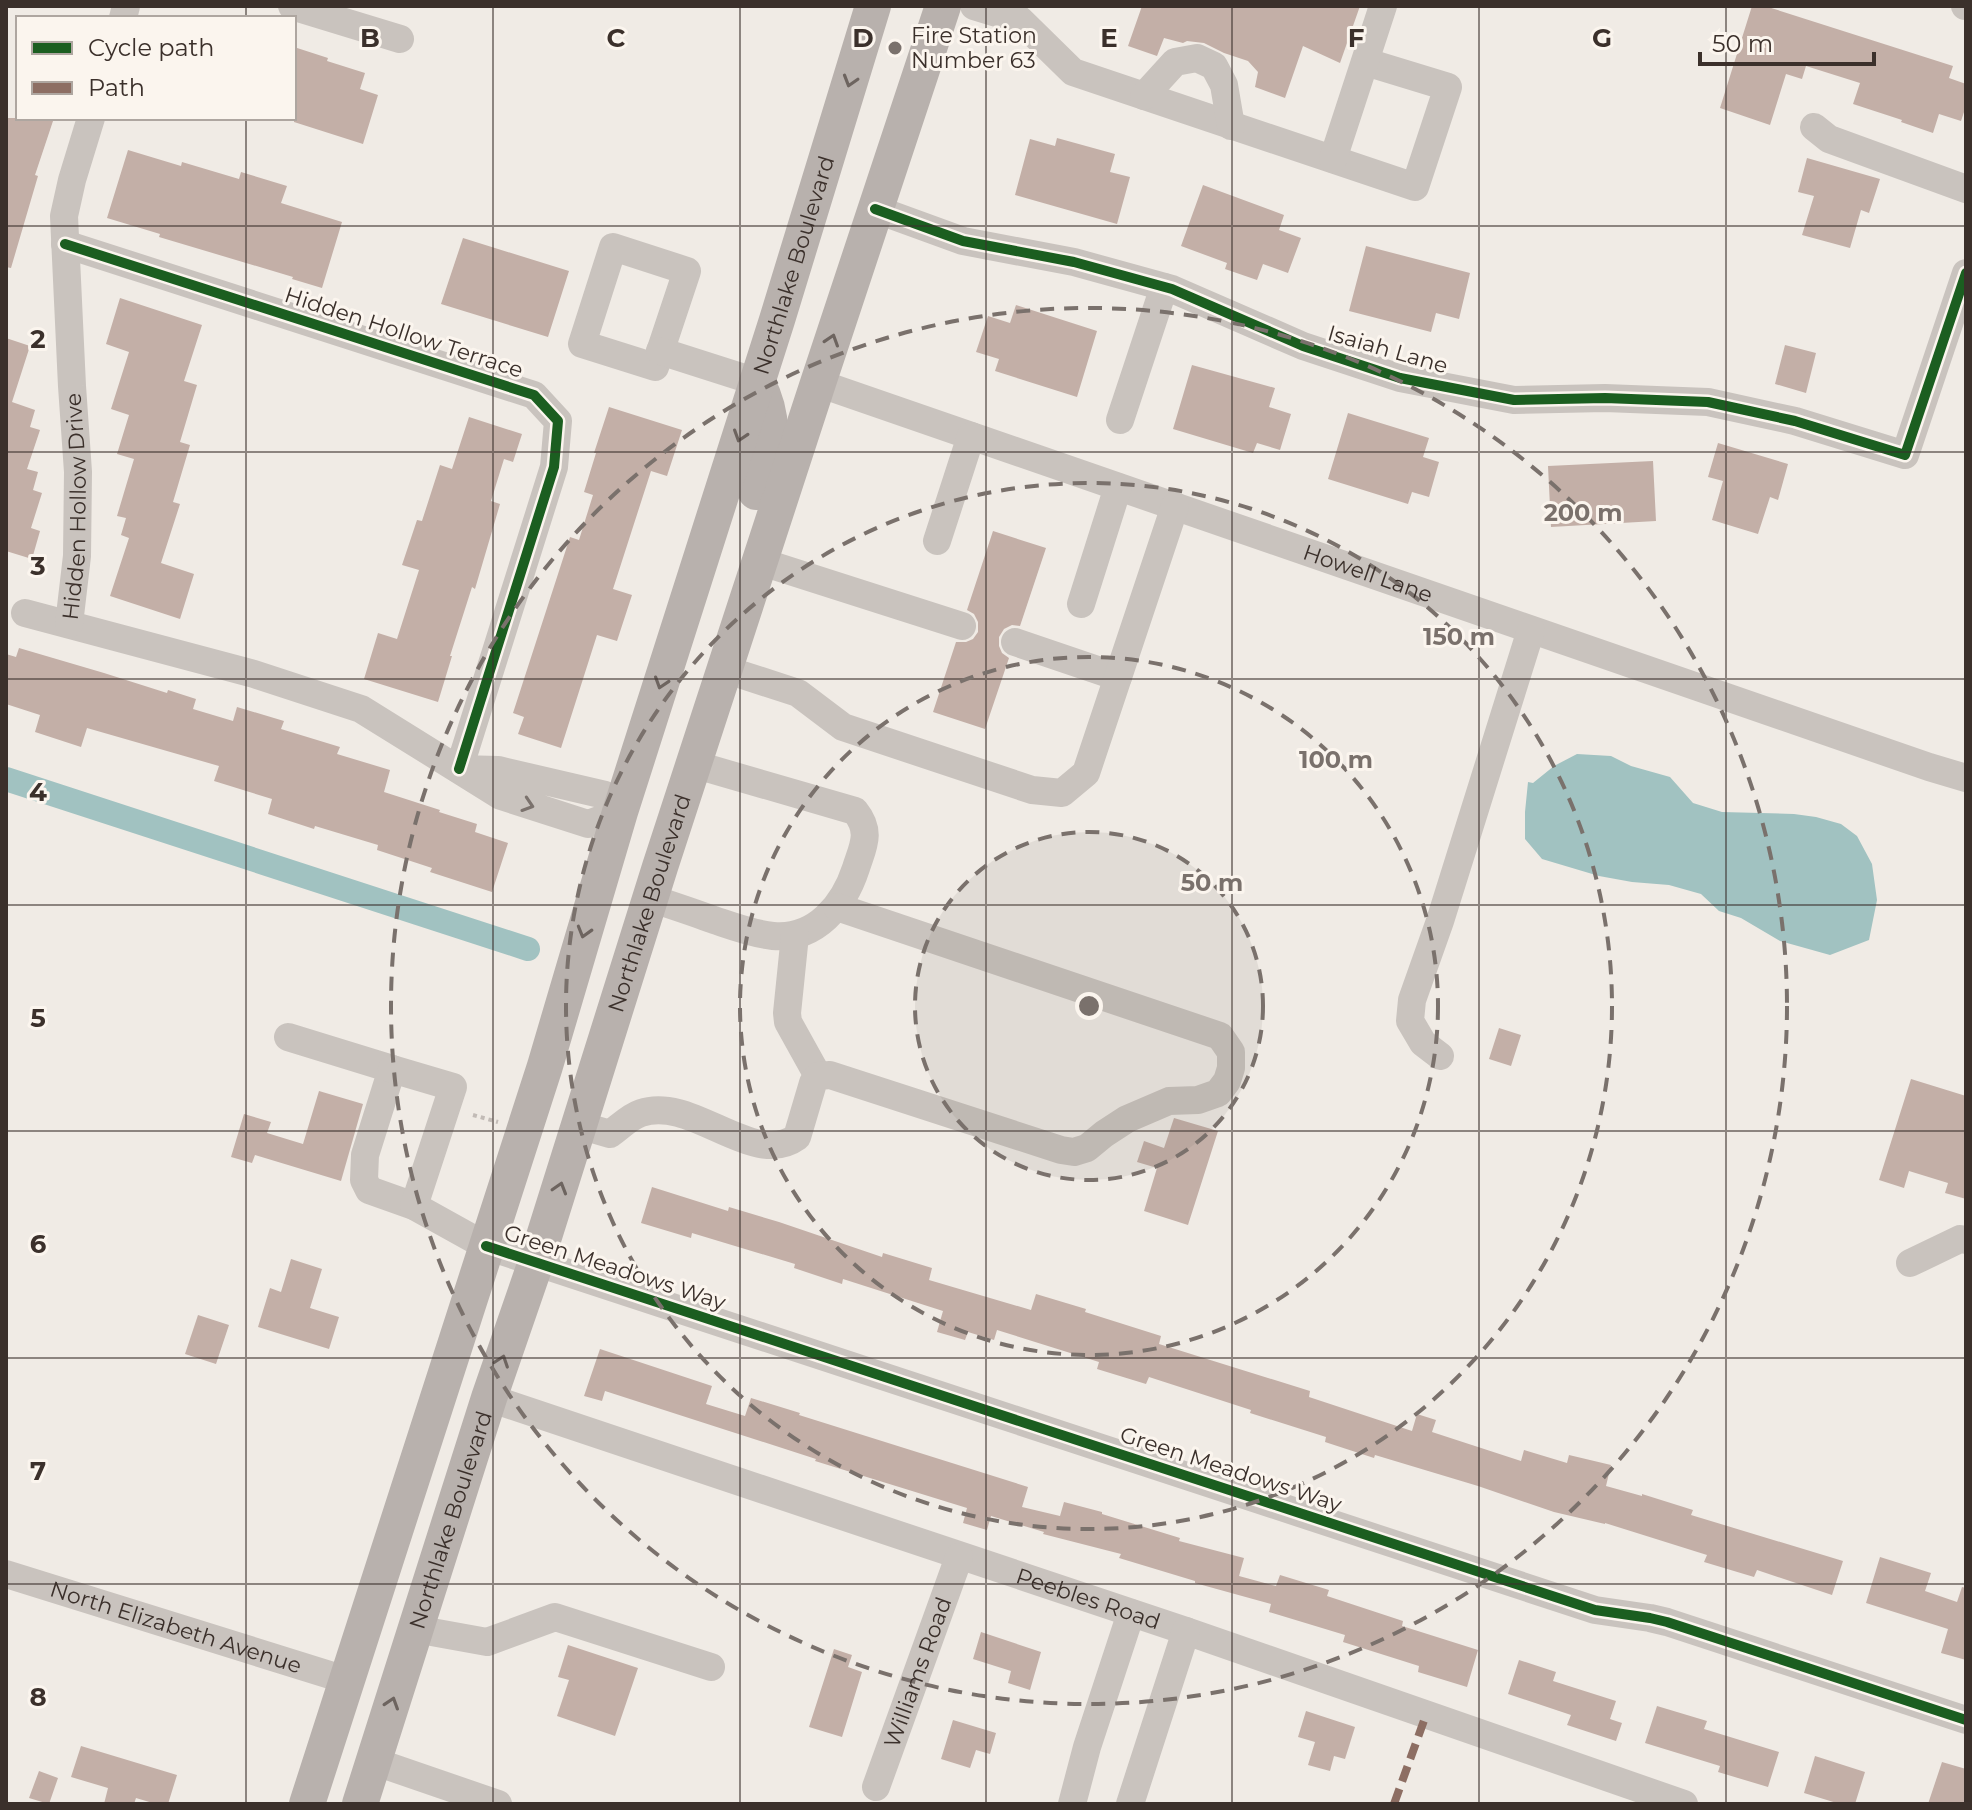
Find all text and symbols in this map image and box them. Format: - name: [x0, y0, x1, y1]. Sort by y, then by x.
- legend: [16, 16, 296, 120]
- scale bar: [1700, 16, 1874, 66]
- text: B: [360, 22, 380, 54]
- text: C: [607, 22, 626, 54]
- text: D: [852, 22, 874, 54]
- place label: Fire Station Number 63: [911, 22, 1037, 74]
- text: E: [1100, 22, 1118, 54]
- text: F: [1348, 22, 1364, 54]
- text: G: [1592, 22, 1612, 54]
- text: 50 m: [1712, 29, 1773, 58]
- text: Cycle path: [88, 33, 215, 62]
- marker: Fire Station Number 63: [886, 39, 904, 57]
- text: Path: [88, 73, 145, 102]
- one-way arrow: [844, 73, 860, 87]
- street label: Northlake Boulevard: [747, 153, 840, 378]
- street label: Hidden Hollow Terrace: [281, 281, 527, 384]
- street label: Isaiah Lane: [1325, 319, 1451, 380]
- text: 2: [30, 323, 46, 355]
- one-way arrow: [822, 334, 838, 348]
- street label: Hidden Hollow Drive: [57, 392, 92, 621]
- one-way arrow: [733, 428, 749, 442]
- text: 200 m: [1544, 498, 1622, 527]
- street label: Howell Lane: [1300, 539, 1436, 608]
- text: 3: [29, 550, 46, 582]
- text: 150 m: [1423, 622, 1495, 651]
- one-way arrow: [654, 676, 670, 690]
- text: 100 m: [1299, 745, 1373, 774]
- text: 4: [29, 776, 47, 808]
- street label: Northlake Boulevard: [602, 791, 697, 1016]
- one-way arrow: [520, 795, 534, 811]
- text: 50 m: [1181, 868, 1243, 897]
- one-way arrow: [577, 924, 593, 938]
- centre of rings: [1075, 992, 1103, 1020]
- text: 5: [30, 1002, 46, 1034]
- one-way arrow: [550, 1182, 566, 1196]
- street label: Green Meadows Way: [501, 1219, 729, 1316]
- text: 6: [30, 1228, 47, 1260]
- one-way arrow: [492, 1355, 509, 1369]
- street label: Northlake Boulevard: [403, 1408, 498, 1633]
- street label: Green Meadows Way: [1117, 1421, 1345, 1518]
- text: 7: [30, 1455, 46, 1487]
- street label: Peebles Road: [1013, 1562, 1164, 1635]
- street label: North Elizabeth Avenue: [47, 1576, 305, 1679]
- street label: Williams Road: [878, 1593, 957, 1751]
- text: 8: [29, 1681, 47, 1713]
- one-way arrow: [383, 1697, 399, 1710]

